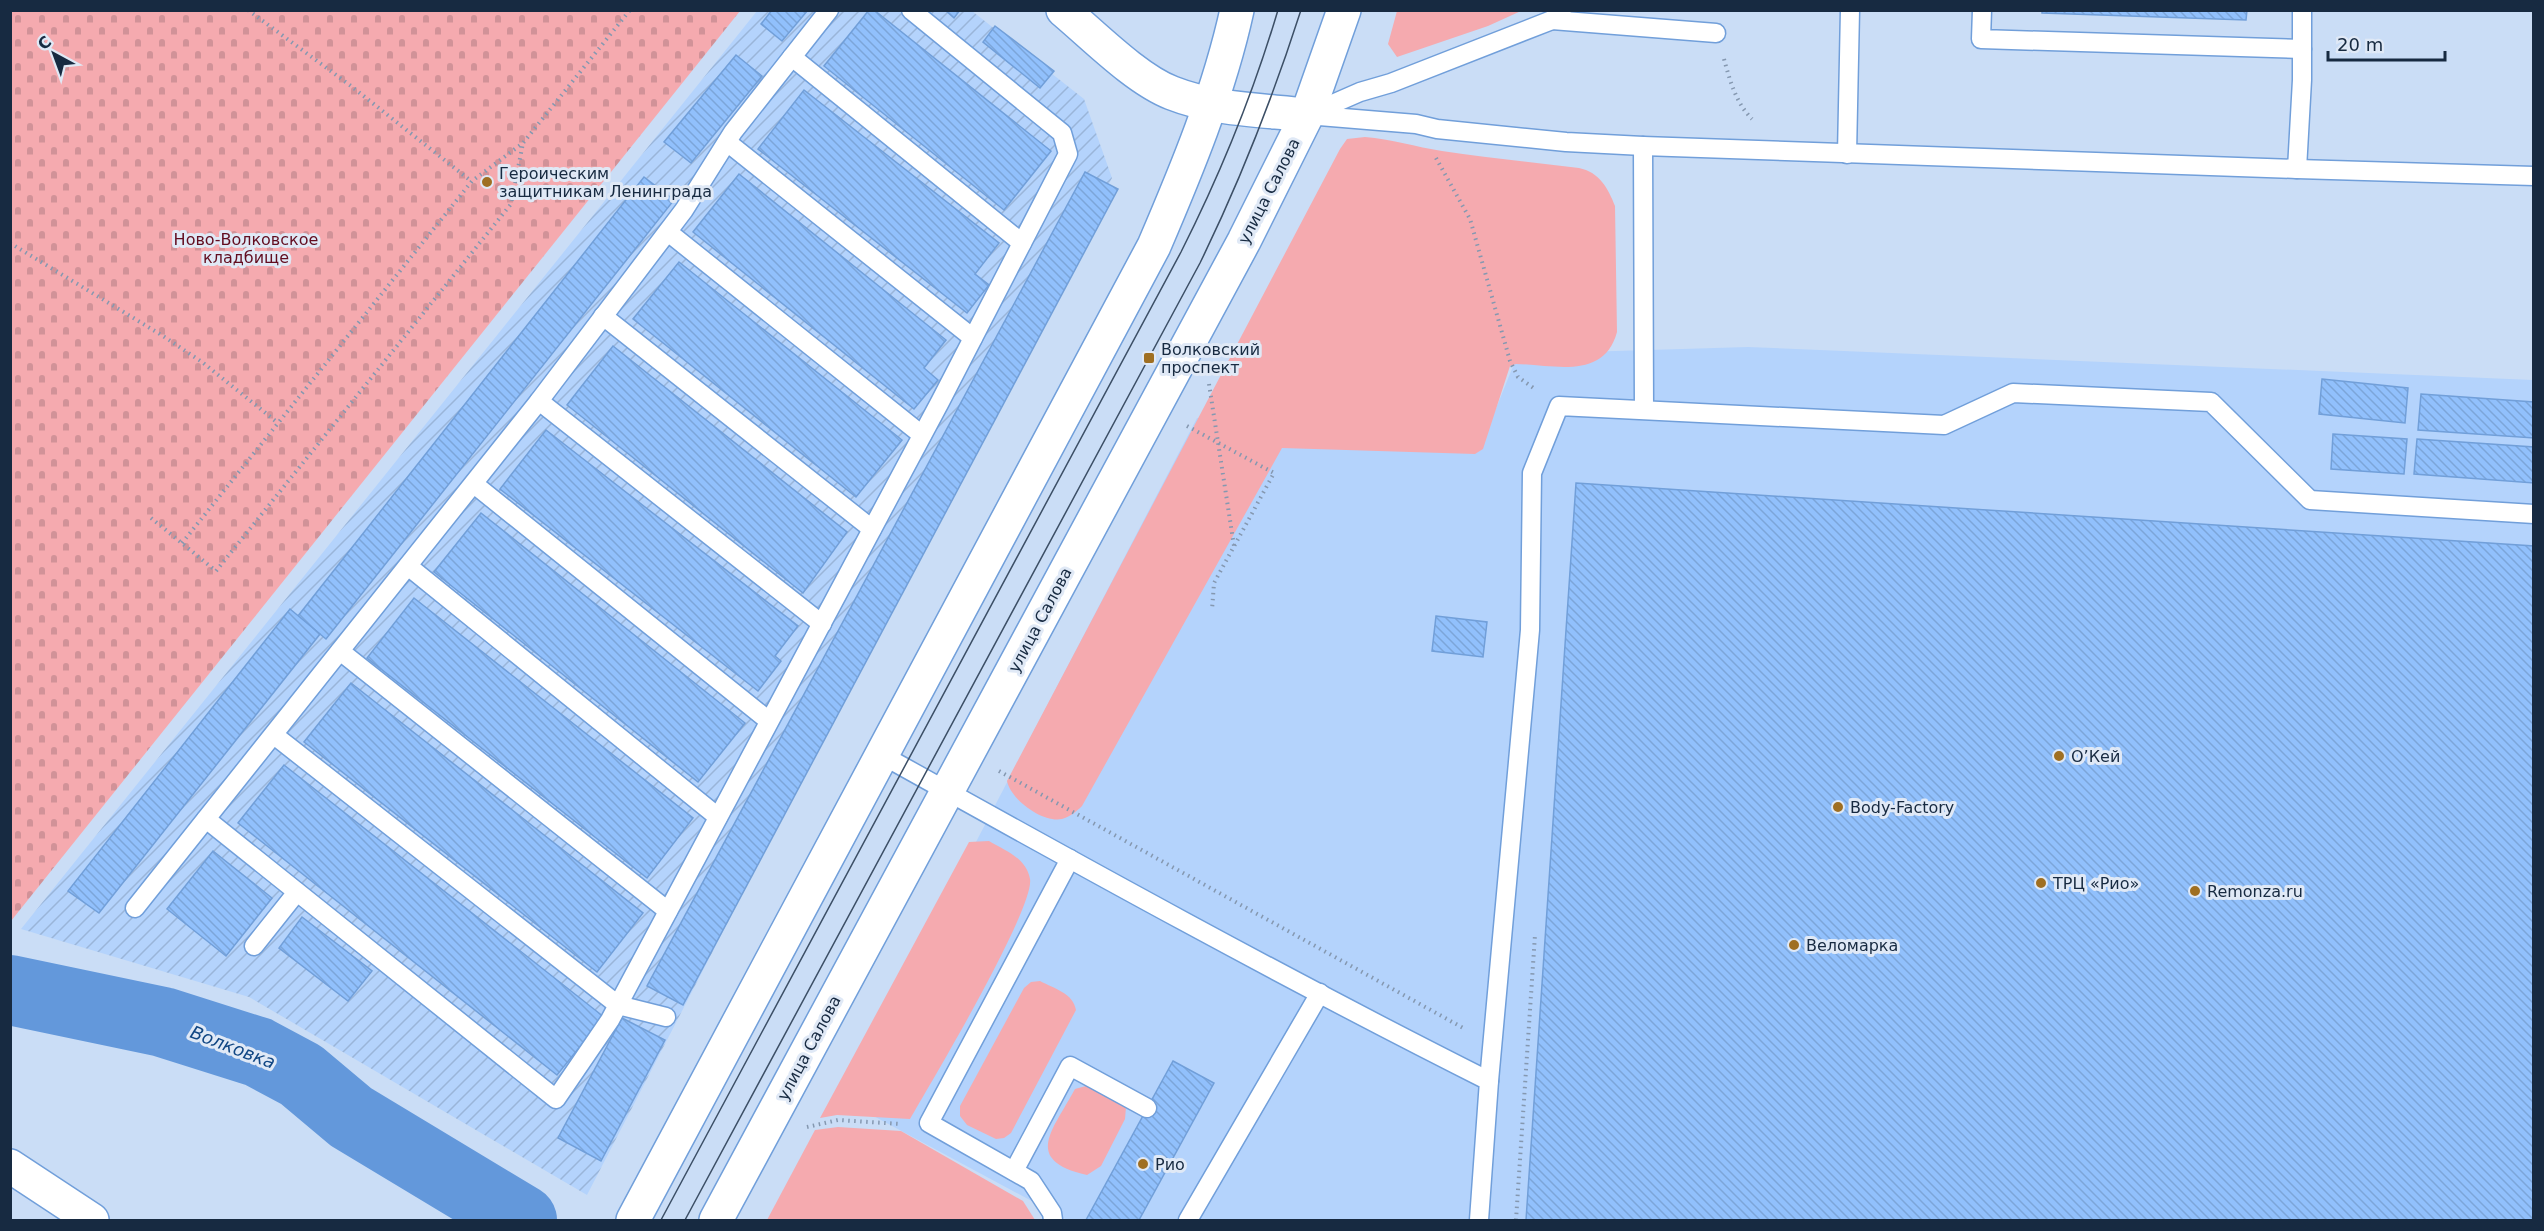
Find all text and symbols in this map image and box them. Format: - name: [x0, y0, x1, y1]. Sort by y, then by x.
- north arrow: [24, 24, 84, 84]
- scale bar: [2328, 24, 2445, 62]
- text: С: [34, 32, 55, 54]
- text: 20 m: [2337, 34, 2383, 55]
- street label: улица Салова: [1234, 135, 1304, 247]
- place label: Героическим защитникам Ленинграда: [499, 164, 712, 201]
- marker: Героическим защитникам Ленинграда: [480, 175, 494, 189]
- park label: Ново-Волковское кладбище: [174, 230, 318, 267]
- place label: Волковский проспект: [1161, 340, 1260, 377]
- marker: Волковский проспект: [1142, 351, 1156, 365]
- street label: улица Салова: [1004, 564, 1076, 676]
- place label: О’Кей: [2071, 747, 2120, 766]
- marker: О’Кей: [2052, 749, 2066, 763]
- place label: Body-Factory: [1850, 798, 1954, 817]
- marker: Body-Factory: [1831, 800, 1845, 814]
- place label: ТРЦ «Рио»: [2052, 874, 2139, 893]
- marker: ТРЦ «Рио»: [2034, 876, 2048, 890]
- place label: Remonza.ru: [2207, 882, 2303, 901]
- marker: Remonza.ru: [2188, 884, 2202, 898]
- place label: Веломарка: [1806, 936, 1898, 955]
- marker: Веломарка: [1787, 938, 1801, 952]
- street label: улица Салова: [773, 992, 845, 1104]
- water label: Волковка: [188, 1021, 278, 1073]
- place label: Рио: [1155, 1155, 1185, 1174]
- marker: Рио: [1136, 1157, 1150, 1171]

